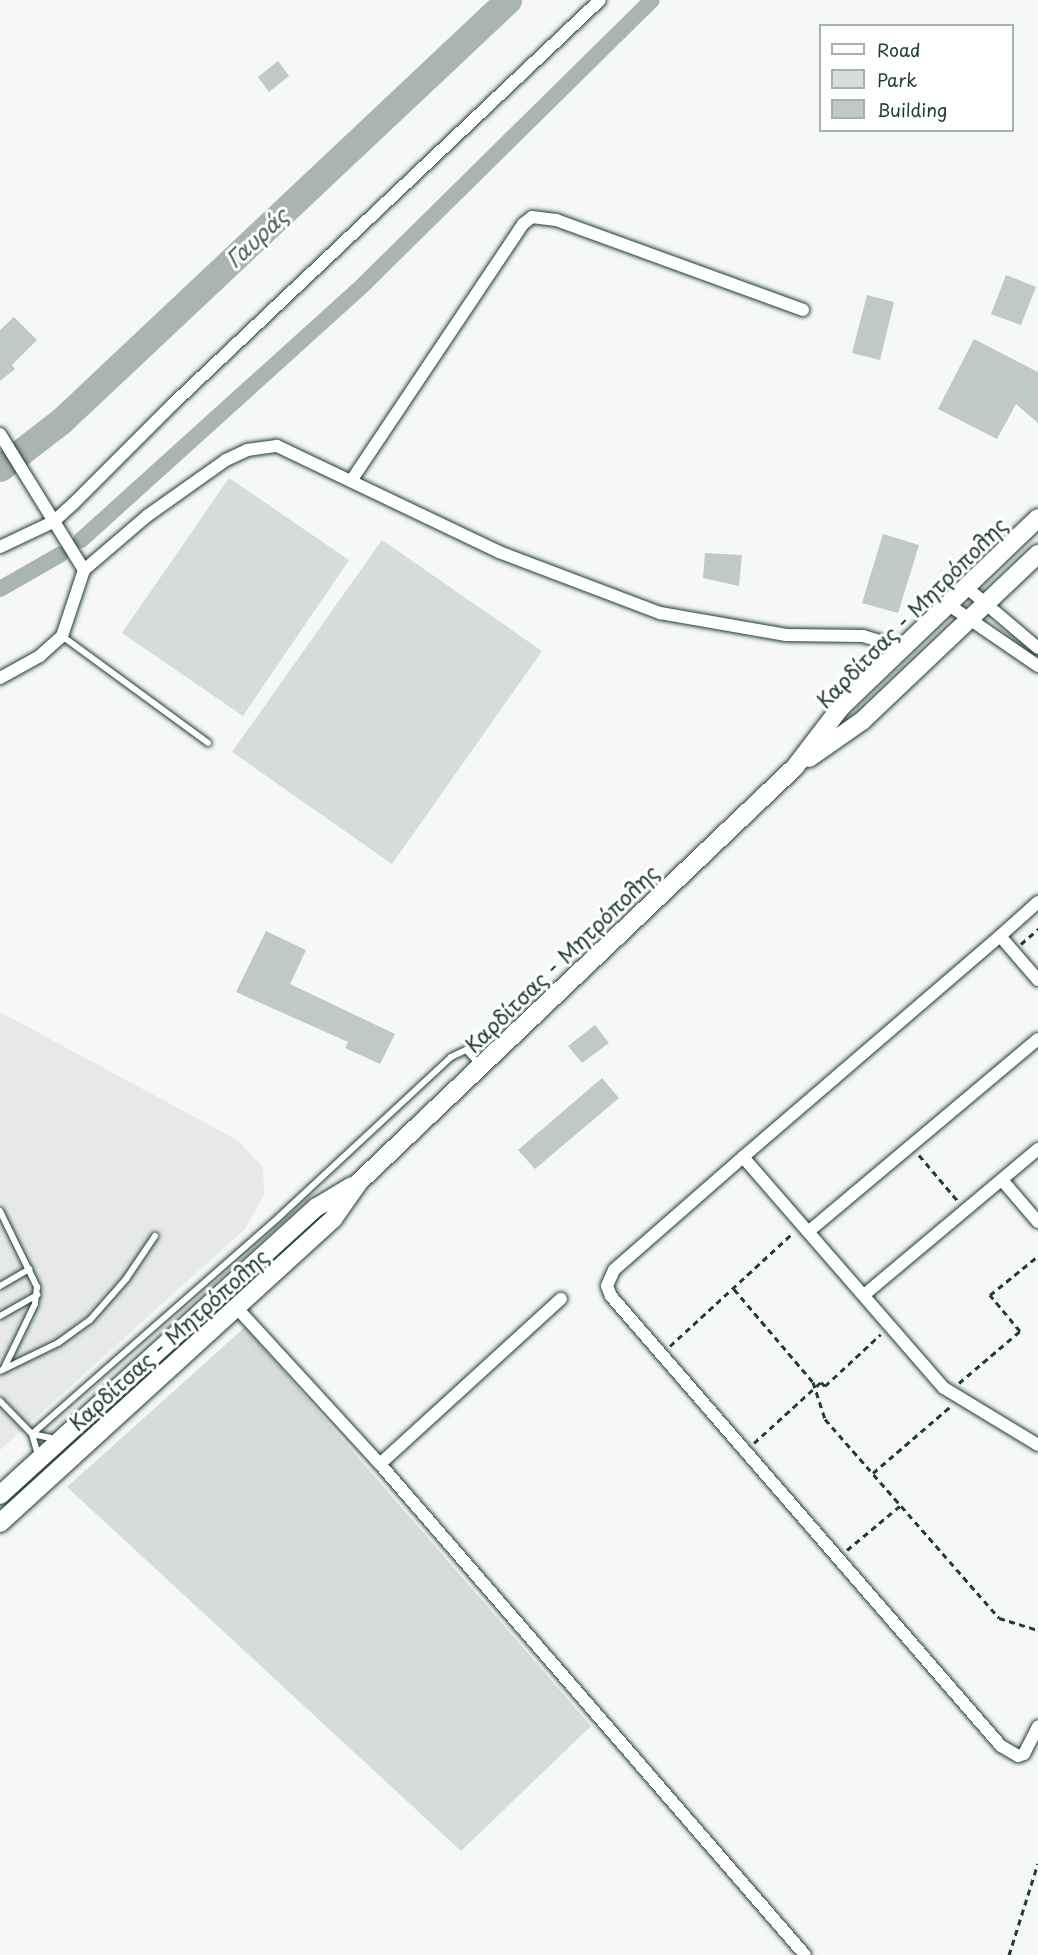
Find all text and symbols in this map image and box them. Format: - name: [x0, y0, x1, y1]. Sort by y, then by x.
- legend: [819, 24, 1014, 132]
- text: Road: [877, 36, 921, 63]
- text: Park: [877, 66, 917, 93]
- text: Building: [877, 96, 947, 123]
- water label: Γαυράς: [219, 202, 293, 272]
- street label: Καρδίτσας - Μητρόπολης: [810, 511, 1012, 713]
- street label: Καρδίτσας - Μητρόπολης: [459, 859, 663, 1057]
- street label: Καρδίτσας - Μητρόπολης: [63, 1243, 273, 1435]

